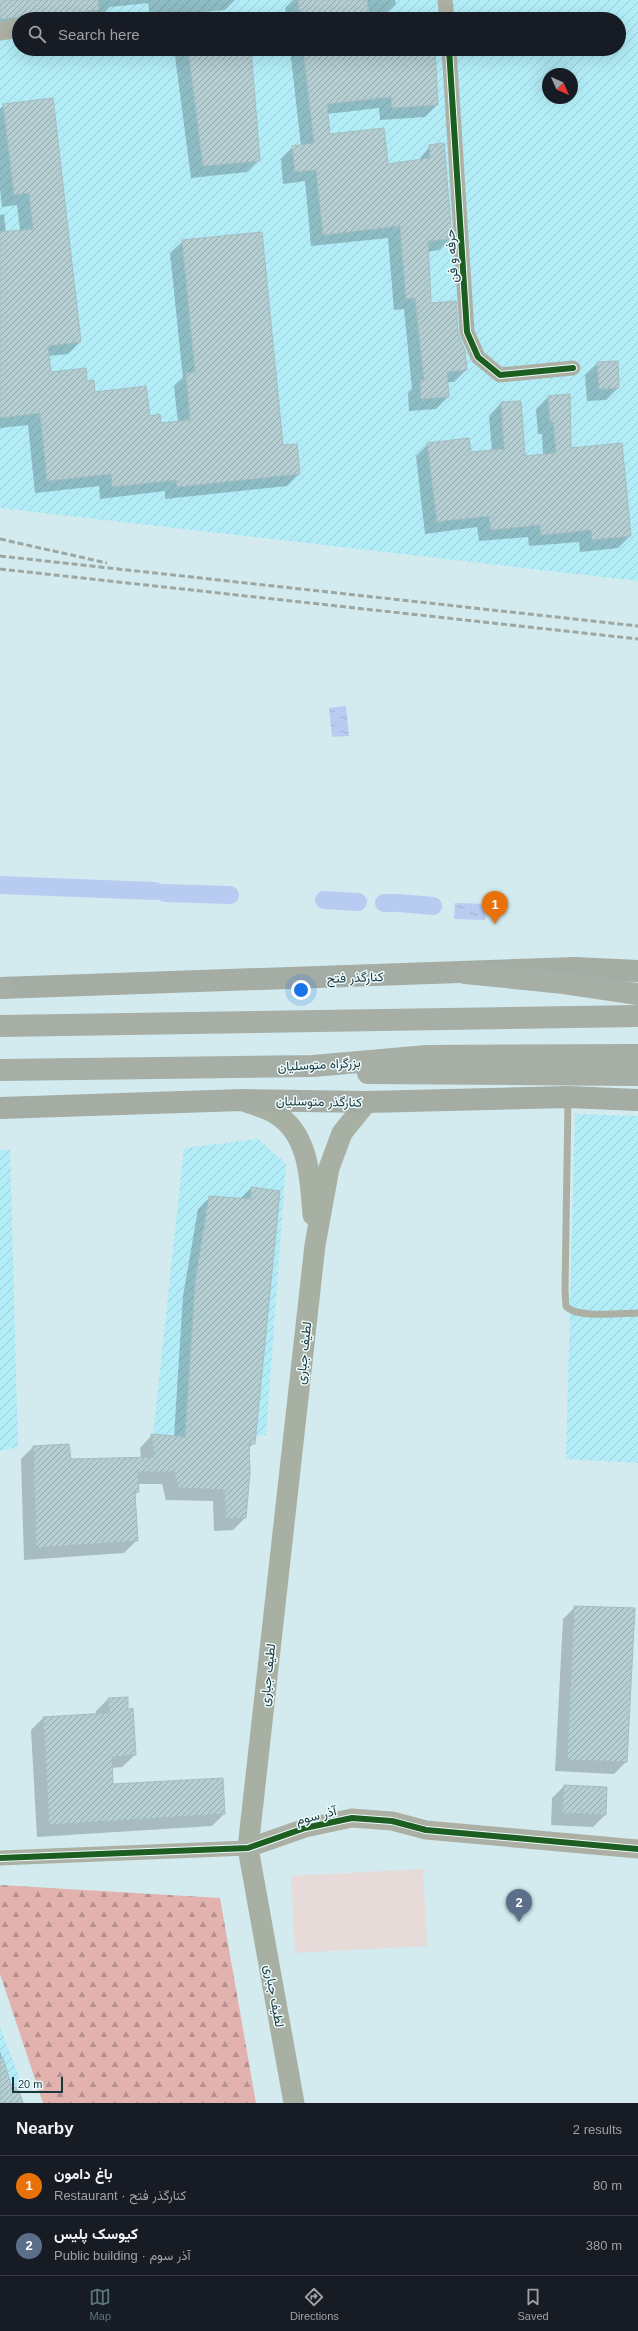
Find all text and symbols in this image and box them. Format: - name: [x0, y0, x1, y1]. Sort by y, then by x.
- search box: [12, 12, 626, 56]
- icon: search: [26, 23, 48, 45]
- text: Search here: [58, 26, 140, 43]
- north arrow: [542, 68, 578, 104]
- street label: حرفه و فن: [442, 228, 462, 283]
- pin: 1: [482, 891, 508, 924]
- street label: کنارگذر فتح: [326, 969, 384, 988]
- your location: [291, 980, 311, 1000]
- street label: بزرگراه متوسلیان: [277, 1055, 361, 1075]
- street label: کنارگذر متوسلیان: [276, 1093, 362, 1111]
- street label: لطیف جباری: [293, 1321, 315, 1385]
- street label: لطیف جباری: [257, 1643, 279, 1707]
- street label: آذر سوم: [294, 1803, 339, 1829]
- pin: 2: [506, 1889, 532, 1922]
- street label: لطیف جباری: [261, 1964, 287, 2029]
- scale bar: [12, 2075, 63, 2094]
- text: 20 m: [18, 2078, 42, 2090]
- text: Nearby: [16, 2119, 74, 2138]
- text: 2 results: [573, 2122, 622, 2137]
- text: باغ دامون: [54, 2165, 112, 2182]
- text: 1: [25, 2178, 33, 2193]
- text: 80 m: [593, 2178, 622, 2193]
- text: Restaurant · کنارگذر فتح: [54, 2188, 186, 2203]
- text: کیوسک پلیس: [54, 2225, 138, 2242]
- text: 2: [25, 2238, 33, 2253]
- text: 380 m: [586, 2238, 622, 2253]
- text: Public building · آذر سوم: [54, 2248, 190, 2263]
- tab: Map: [89, 2286, 111, 2322]
- tab: Directions: [290, 2286, 339, 2322]
- tab: Saved: [517, 2286, 549, 2322]

